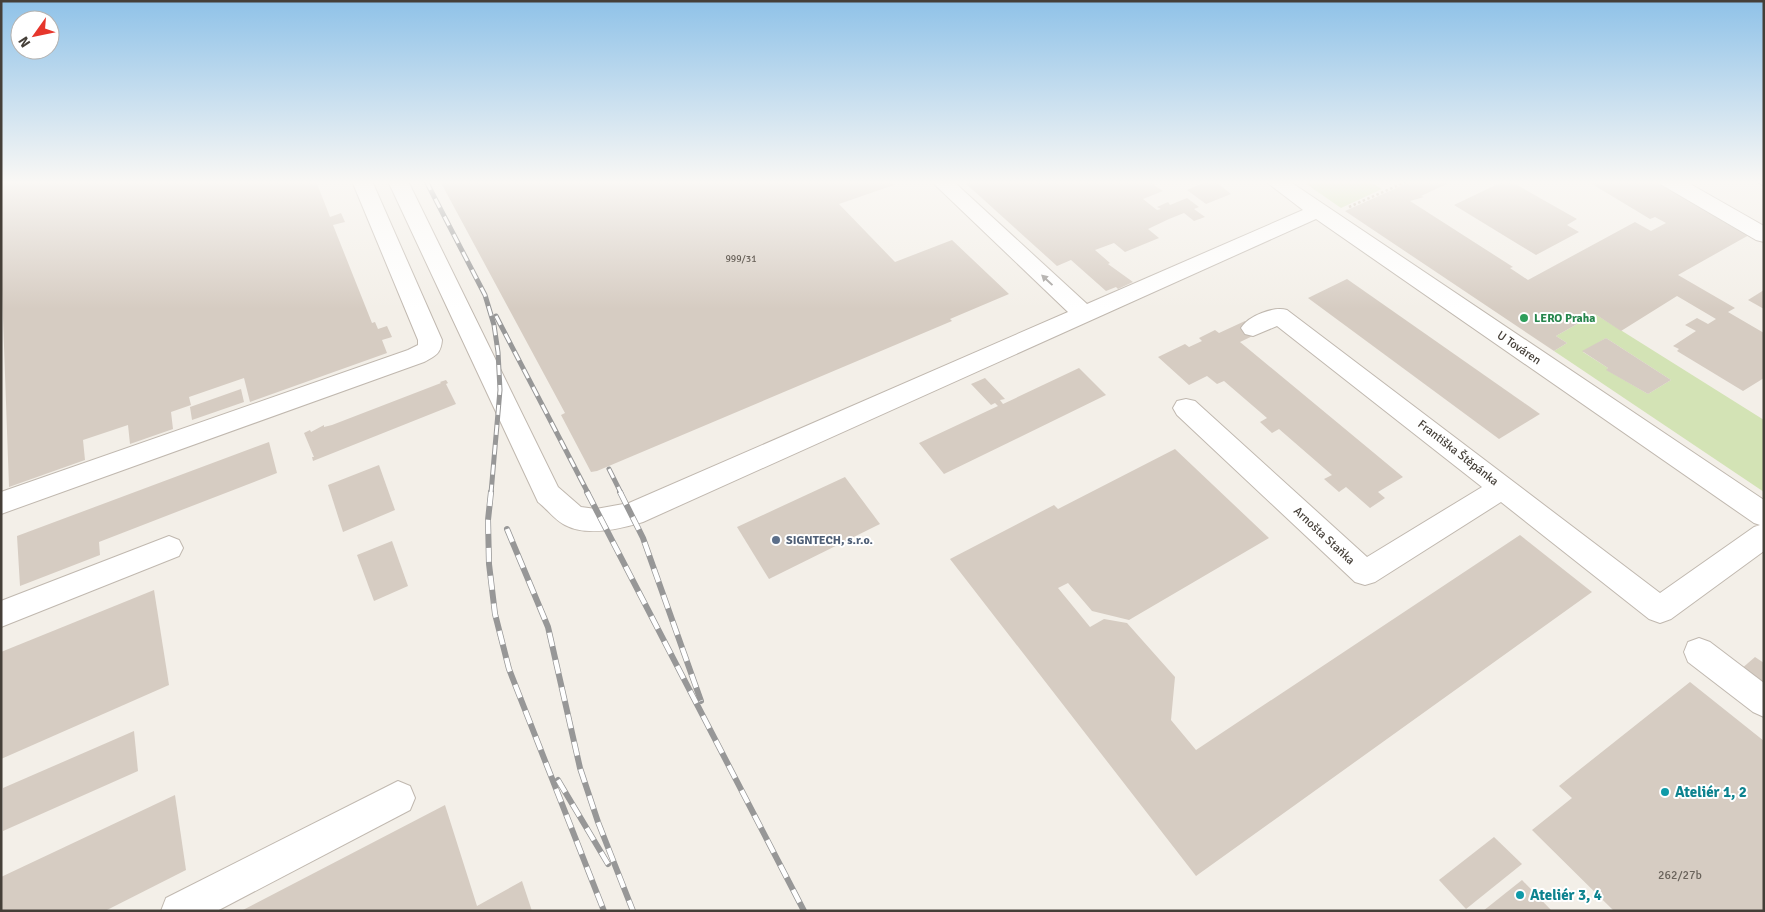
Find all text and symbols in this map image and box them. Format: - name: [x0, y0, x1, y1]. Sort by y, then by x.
- north arrow: [10, 10, 60, 60]
- text: N: [15, 33, 34, 51]
- house number: 999/31: [725, 253, 757, 265]
- one-way arrow: [1042, 274, 1054, 286]
- place label: LERO Praha: [1534, 311, 1595, 326]
- marker: LERO Praha: [1518, 312, 1530, 324]
- street label: U Továren: [1494, 328, 1544, 368]
- street label: Františka Štěpánka: [1415, 417, 1501, 489]
- street label: Arnošta Staňka: [1290, 504, 1358, 568]
- place label: SIGNTECH, s.r.o.: [786, 533, 873, 548]
- marker: SIGNTECH, s.r.o.: [770, 534, 782, 546]
- place label: Ateliér 1, 2: [1675, 783, 1747, 801]
- marker: Ateliér 1, 2: [1659, 786, 1671, 798]
- house number: 262/27b: [1658, 868, 1702, 883]
- place label: Ateliér 3, 4: [1530, 886, 1602, 904]
- marker: Ateliér 3, 4: [1514, 889, 1526, 901]

